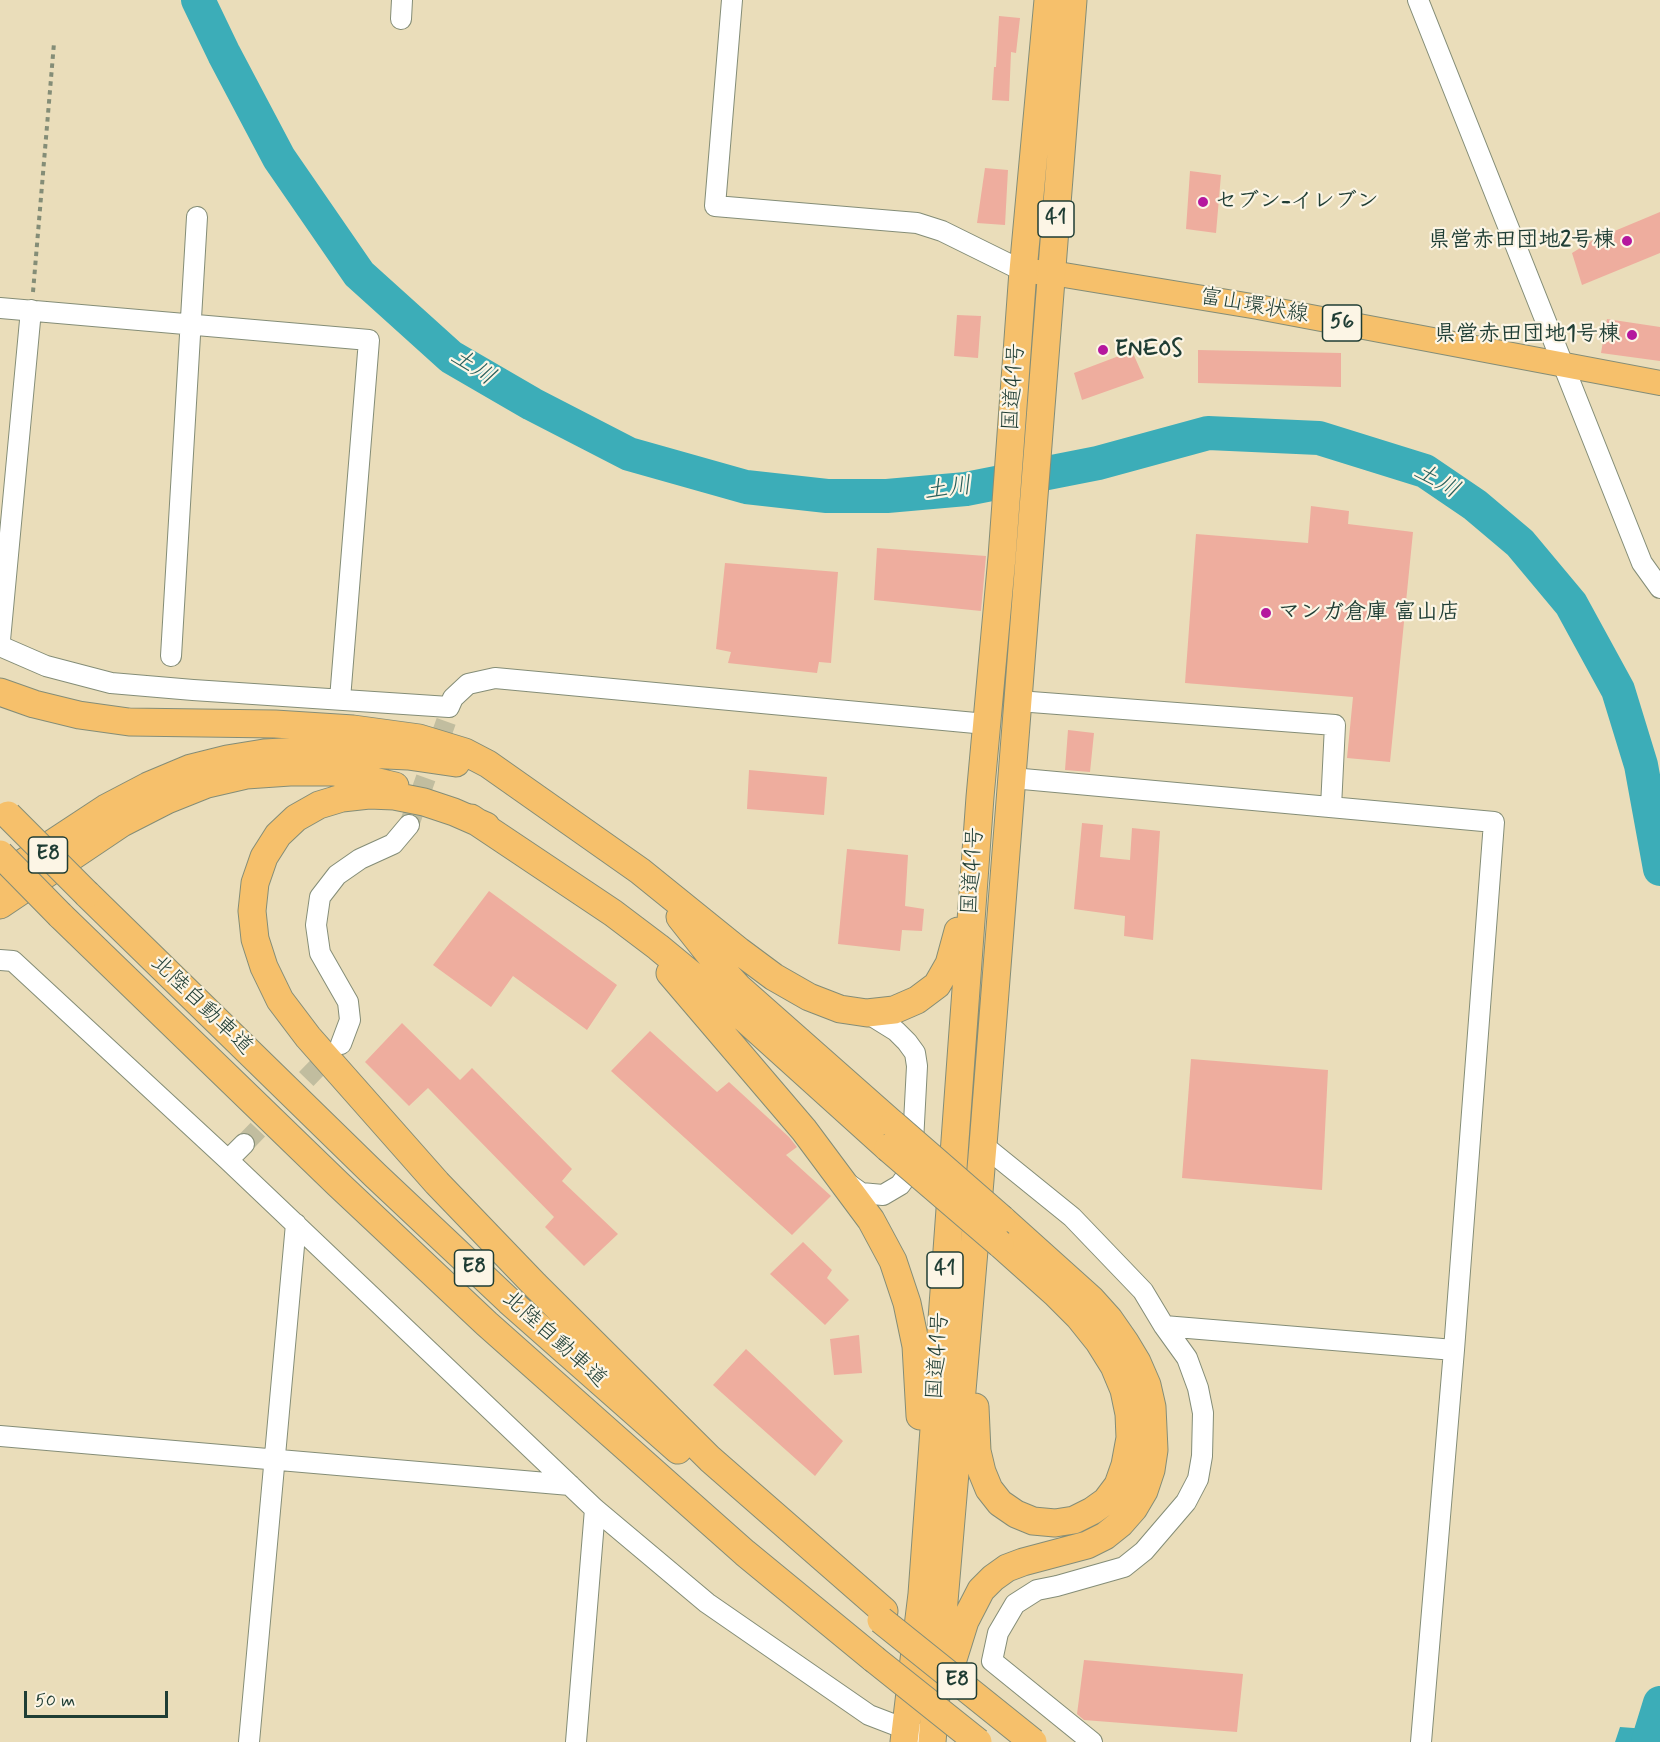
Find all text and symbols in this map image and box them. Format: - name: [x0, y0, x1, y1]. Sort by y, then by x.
- place label: セブン-イレブン: [1215, 189, 1379, 215]
- marker: セブン-イレブン: [1196, 195, 1210, 209]
- road number: 41: [1038, 201, 1074, 237]
- place label: 県営赤田団地2号棟: [1428, 228, 1615, 254]
- marker: 県営赤田団地2号棟: [1620, 234, 1634, 248]
- street label: 富山環状線: [1198, 284, 1310, 330]
- road number: 56: [1322, 305, 1362, 341]
- place label: 県営赤田団地1号棟: [1434, 322, 1620, 348]
- marker: 県営赤田団地1号棟: [1625, 328, 1639, 342]
- place label: ENEOS: [1115, 337, 1183, 363]
- street label: 国道41号: [999, 342, 1031, 432]
- water label: 土川: [444, 343, 500, 393]
- marker: ENEOS: [1096, 343, 1110, 357]
- water label: 土川: [1408, 458, 1464, 506]
- water label: 土川: [922, 473, 974, 507]
- place label: マンガ倉庫 富山店: [1278, 600, 1460, 626]
- marker: マンガ倉庫 富山店: [1259, 606, 1273, 620]
- street label: 国道41号: [958, 826, 990, 916]
- road number: E8: [28, 837, 68, 873]
- street label: 北陸自動車道: [144, 951, 258, 1061]
- road number: E8: [454, 1250, 494, 1286]
- road number: 41: [927, 1252, 963, 1288]
- street label: 北陸自動車道: [496, 1286, 612, 1394]
- street label: 国道41号: [923, 1311, 955, 1401]
- road number: E8: [938, 1663, 976, 1699]
- scale bar: [27, 1679, 171, 1717]
- text: 50 m: [35, 1689, 75, 1713]

